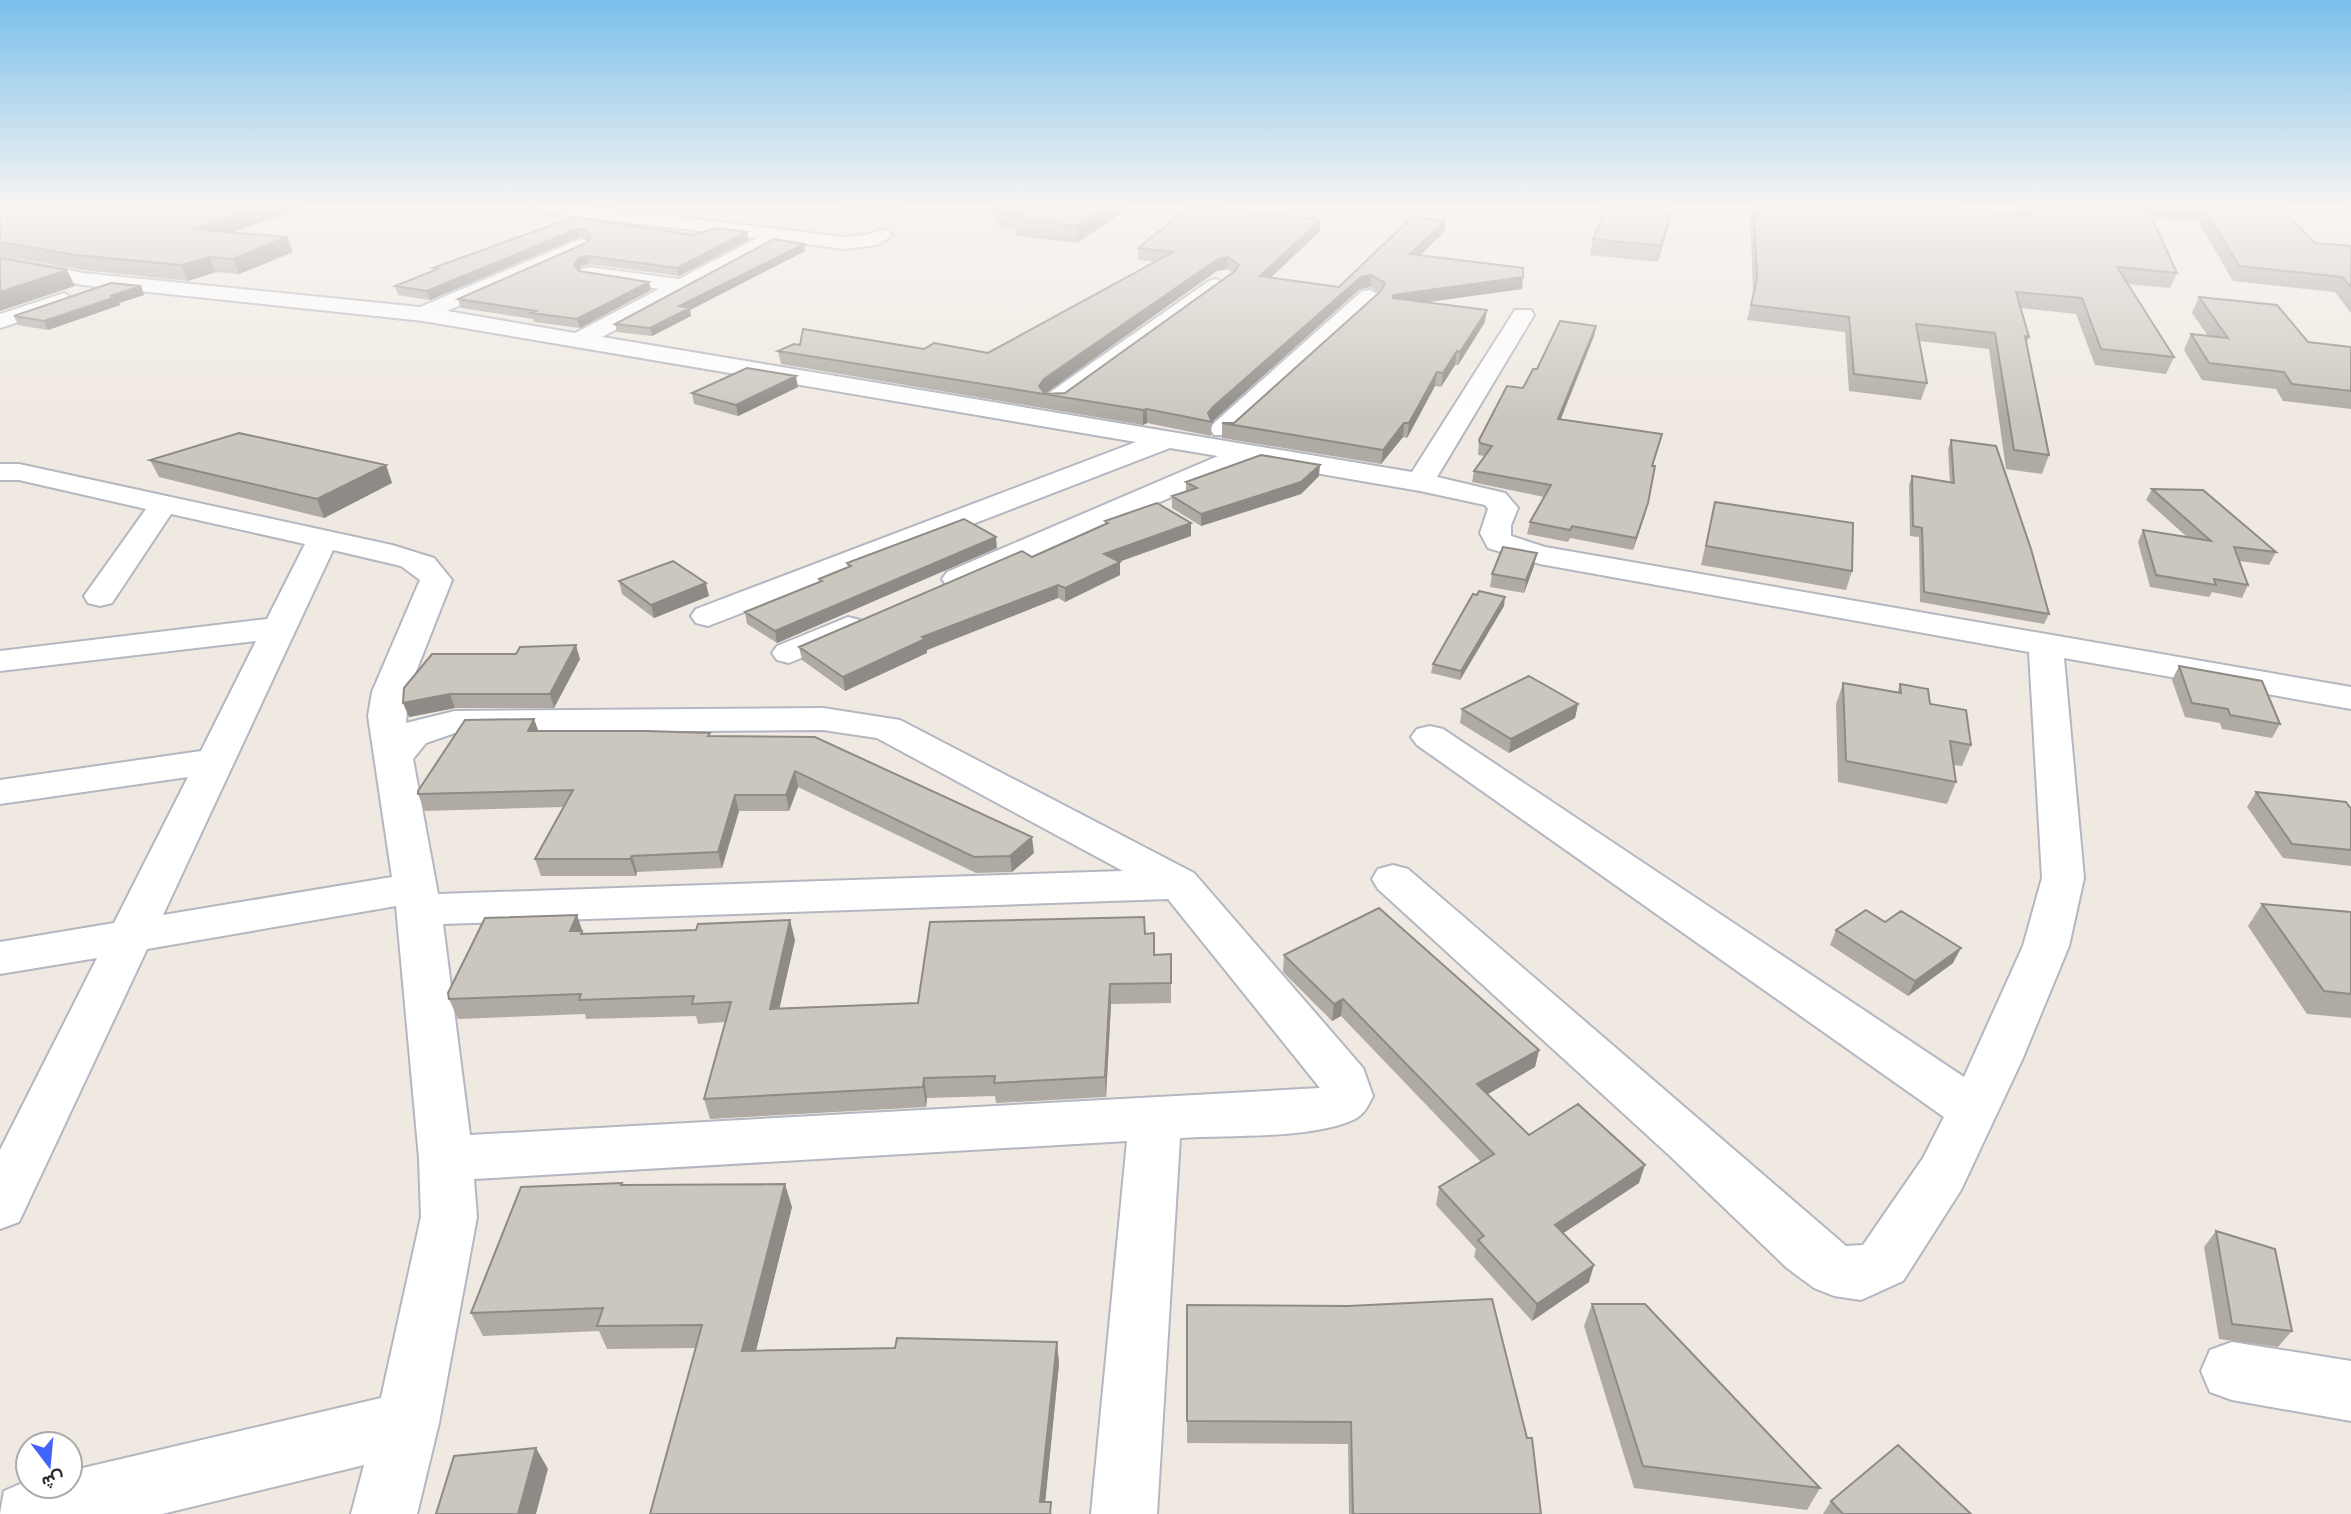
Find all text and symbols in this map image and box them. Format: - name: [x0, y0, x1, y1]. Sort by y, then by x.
- north arrow: [14, 1430, 84, 1500]
- text: ش: [39, 1465, 67, 1494]

